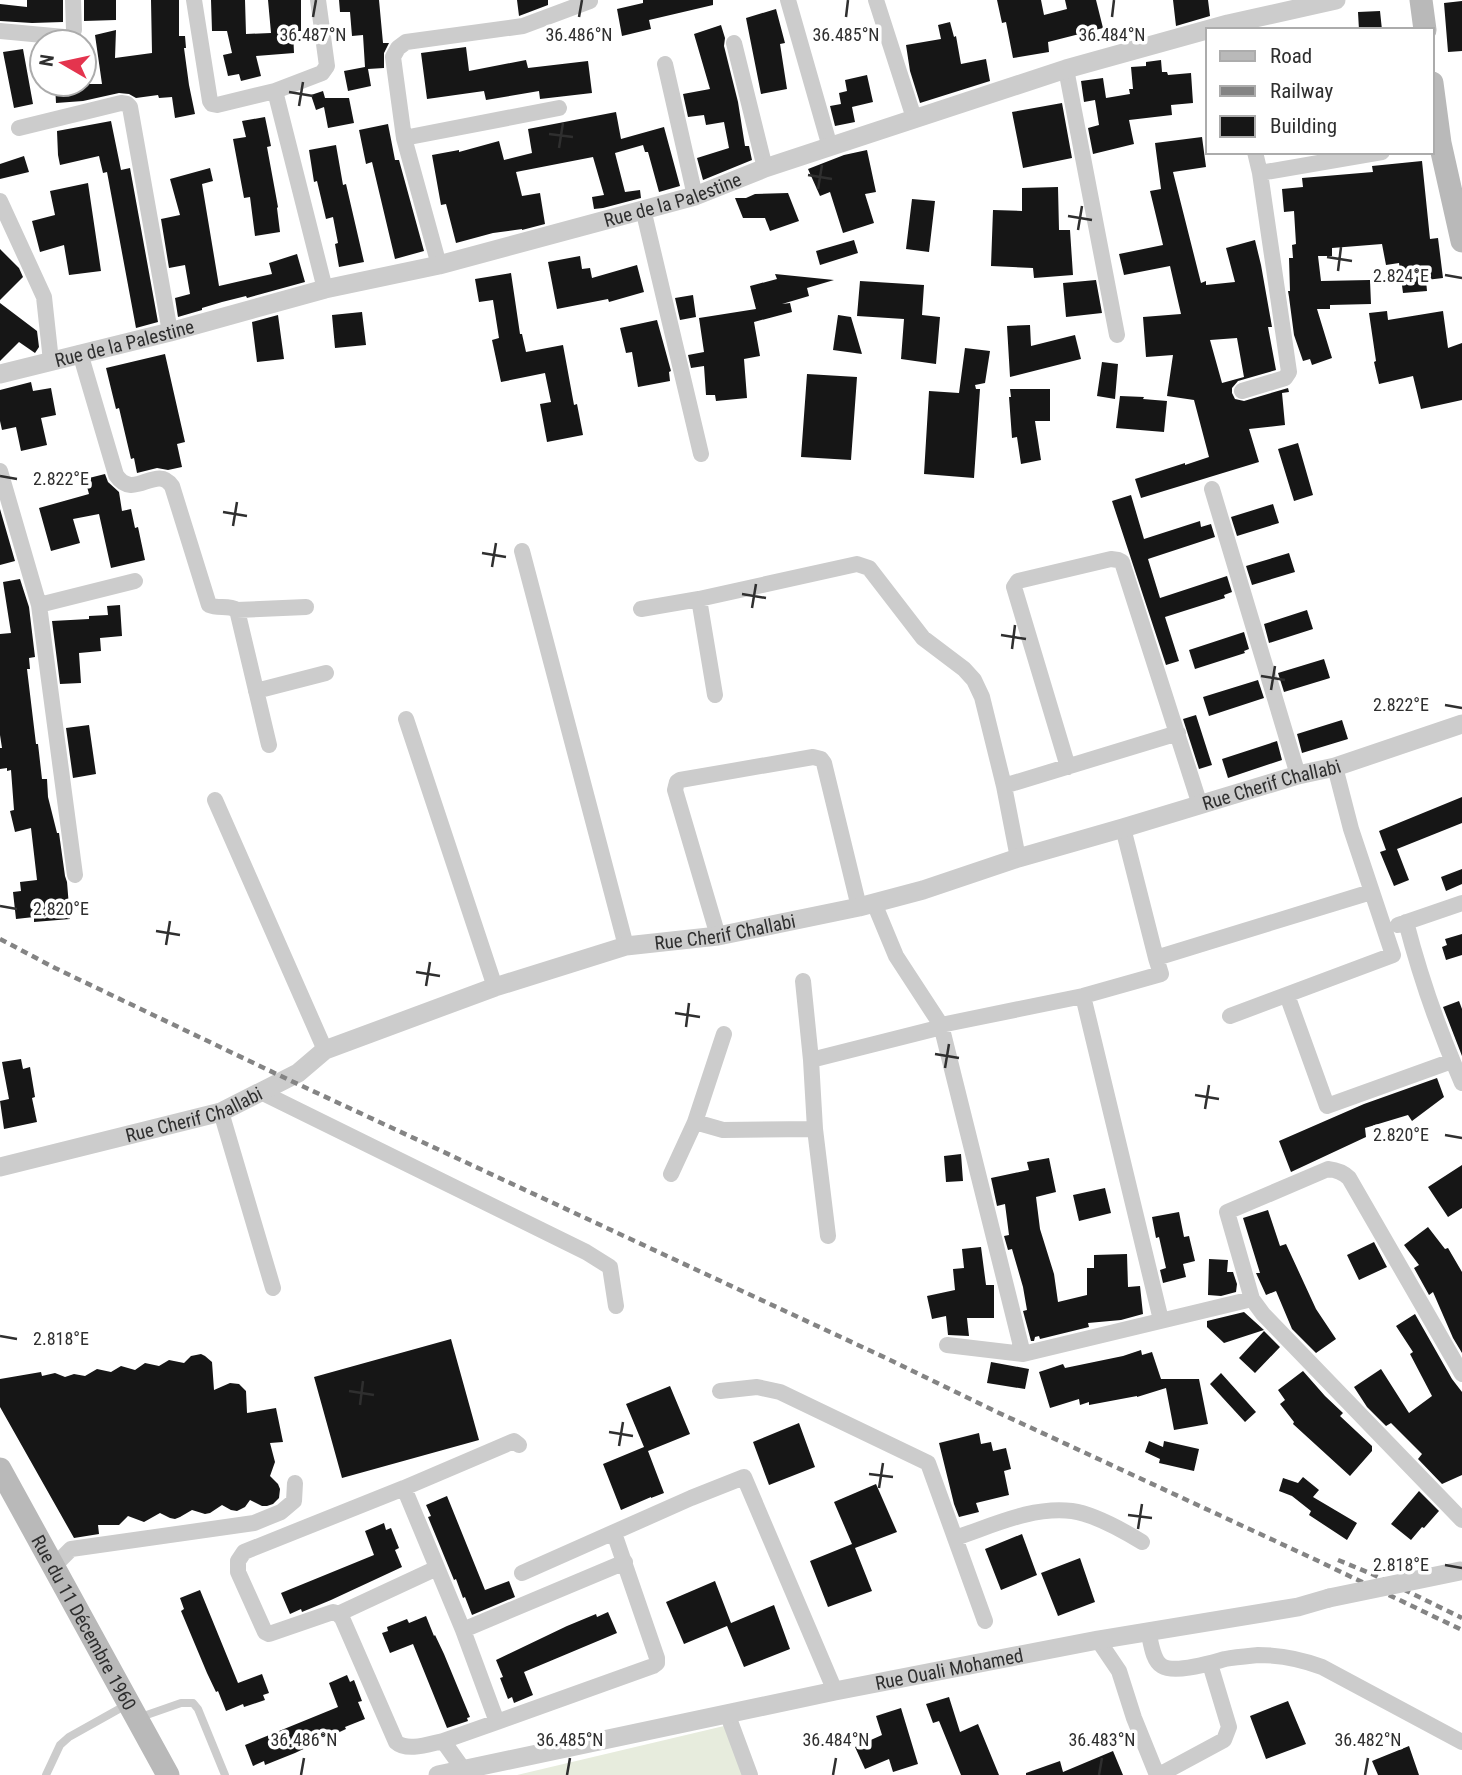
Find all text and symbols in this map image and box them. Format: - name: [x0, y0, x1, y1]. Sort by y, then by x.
- text: 36.487°N: [279, 24, 347, 45]
- text: 36.486°N: [545, 24, 613, 45]
- text: 36.485°N: [812, 24, 880, 45]
- text: 36.484°N: [1078, 24, 1146, 45]
- north arrow: [28, 28, 98, 98]
- legend: [1206, 28, 1434, 154]
- text: Road: [1270, 44, 1312, 68]
- text: N: [34, 53, 59, 68]
- text: Railway: [1270, 79, 1333, 103]
- text: Building: [1270, 114, 1337, 138]
- street label: Rue de la Palestine: [601, 168, 745, 232]
- text: 2.824°E: [1373, 265, 1429, 286]
- street label: Rue de la Palestine: [52, 315, 197, 372]
- text: 2.822°E: [33, 468, 89, 489]
- text: 2.822°E: [1373, 694, 1429, 715]
- street label: Rue Cherif Challabi: [1200, 755, 1344, 815]
- text: 2.820°E: [33, 898, 89, 919]
- street label: Rue Cherif Challabi: [653, 909, 798, 955]
- street label: Rue Cherif Challabi: [123, 1082, 266, 1147]
- text: 2.820°E: [1373, 1124, 1429, 1145]
- text: 2.818°E: [33, 1328, 89, 1349]
- street label: Rue du 11 Décembre 1960: [26, 1531, 141, 1714]
- text: 2.818°E: [1373, 1554, 1429, 1575]
- street label: Rue Ouali Mohamed: [873, 1644, 1025, 1695]
- text: 36.486°N: [270, 1729, 338, 1750]
- text: 36.485°N: [536, 1729, 604, 1750]
- text: 36.484°N: [802, 1729, 870, 1750]
- text: 36.483°N: [1068, 1729, 1136, 1750]
- text: 36.482°N: [1334, 1729, 1402, 1750]

